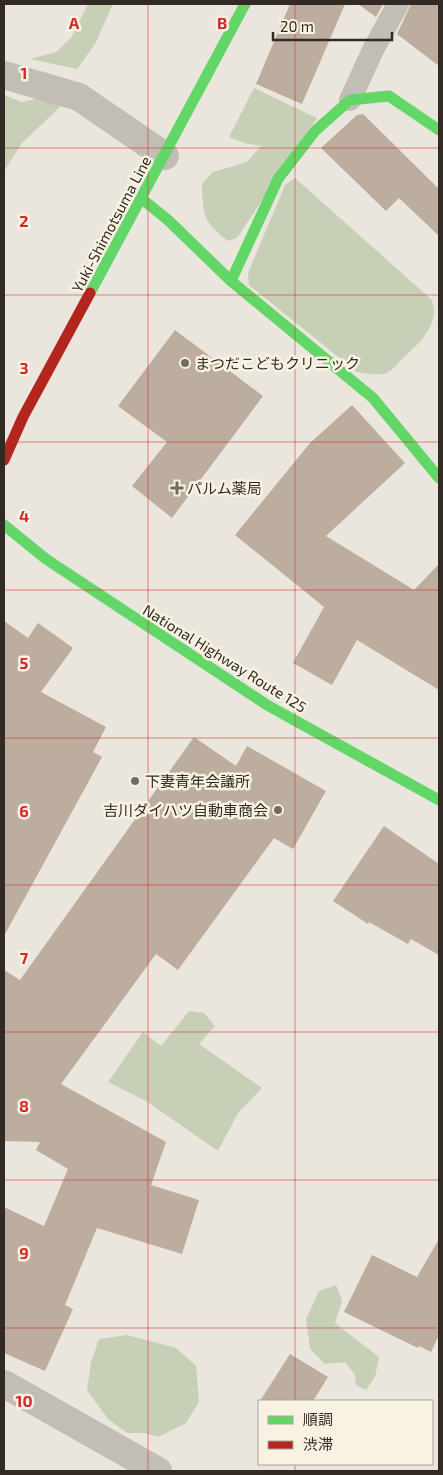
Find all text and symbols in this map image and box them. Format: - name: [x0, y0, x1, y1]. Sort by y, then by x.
- scale bar: [273, 10, 392, 42]
- text: A: [69, 13, 80, 32]
- text: B: [217, 13, 227, 32]
- text: 20 m: [280, 17, 314, 35]
- text: 1: [21, 63, 27, 82]
- street label: Yuki-Shimotsuma Line: [67, 153, 155, 295]
- text: 2: [19, 211, 29, 230]
- place label: まつだこどもクリニック: [195, 354, 360, 372]
- marker: まつだこどもクリニック: [179, 357, 191, 369]
- text: 3: [19, 358, 29, 377]
- place label: パルム薬局: [187, 479, 262, 497]
- marker: パルム薬局: [171, 482, 183, 494]
- text: 4: [19, 506, 29, 525]
- street label: National Highway Route 125: [140, 600, 310, 716]
- text: 5: [20, 653, 29, 672]
- place label: 下妻青年会議所: [145, 772, 250, 790]
- marker: 下妻青年会議所: [129, 775, 141, 787]
- text: 6: [19, 801, 29, 820]
- place label: 吉川ダイハツ自動車商会: [103, 801, 268, 819]
- marker: 吉川ダイハツ自動車商会: [272, 804, 284, 816]
- text: 7: [20, 948, 29, 967]
- text: 8: [19, 1096, 29, 1115]
- text: 9: [19, 1243, 29, 1262]
- text: 10: [15, 1391, 33, 1410]
- legend: [258, 1400, 433, 1465]
- text: 順調: [303, 1410, 333, 1428]
- text: 渋滞: [303, 1435, 333, 1453]

